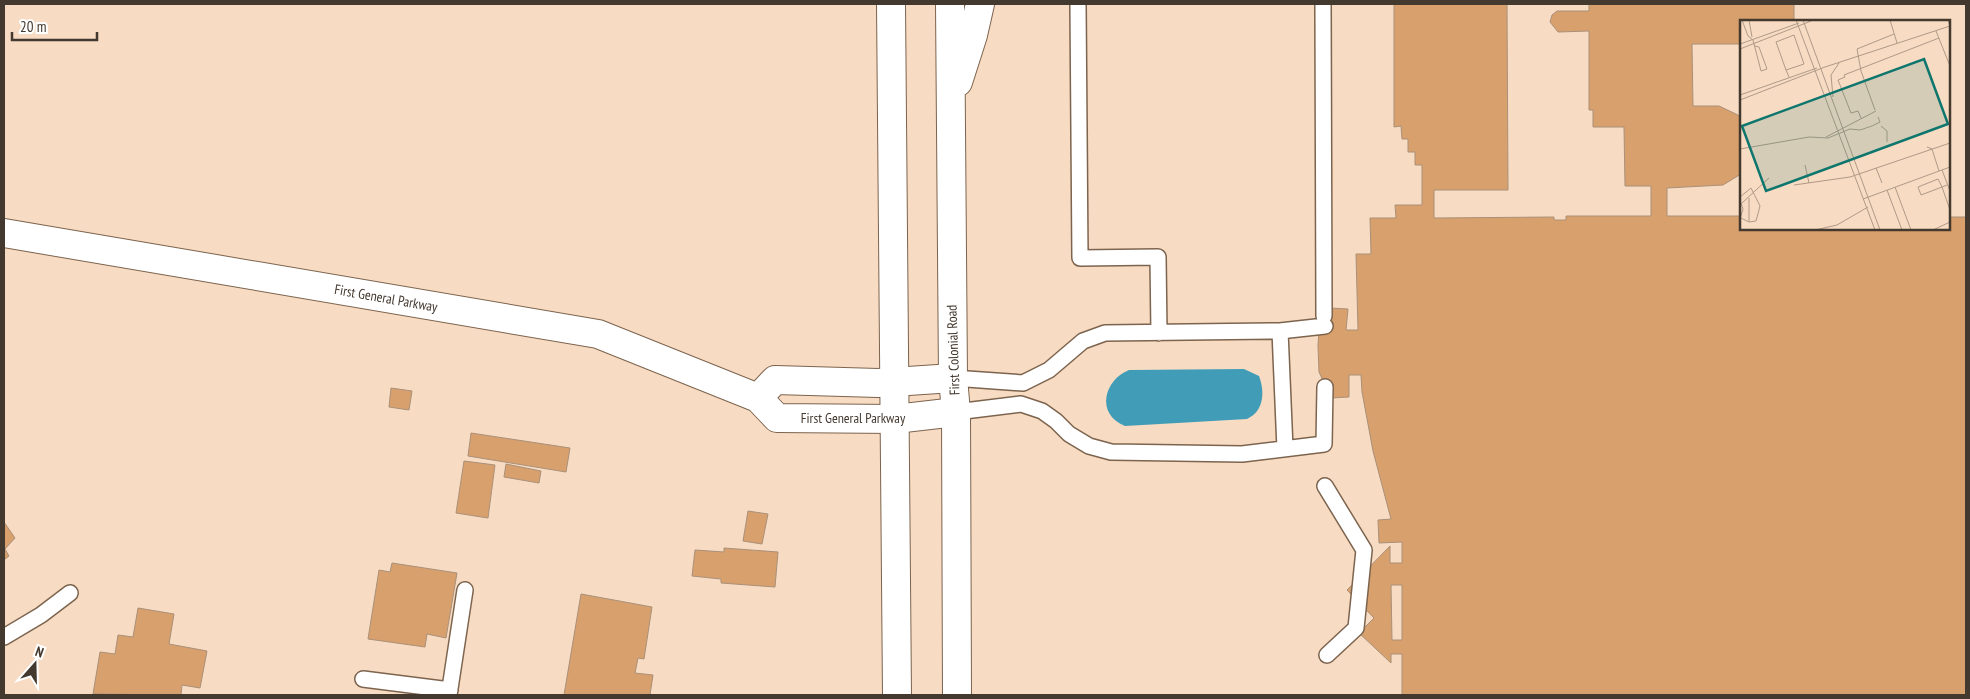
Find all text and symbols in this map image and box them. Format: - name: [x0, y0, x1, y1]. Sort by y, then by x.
- scale bar: [12, 10, 98, 42]
- text: 20 m: [20, 17, 46, 36]
- inset map: [1740, 20, 1950, 230]
- street label: First General Parkway: [333, 280, 440, 316]
- street label: First Colonial Road: [942, 304, 964, 396]
- street label: First General Parkway: [801, 409, 906, 427]
- north arrow: [10, 639, 60, 689]
- text: N: [33, 642, 46, 662]

